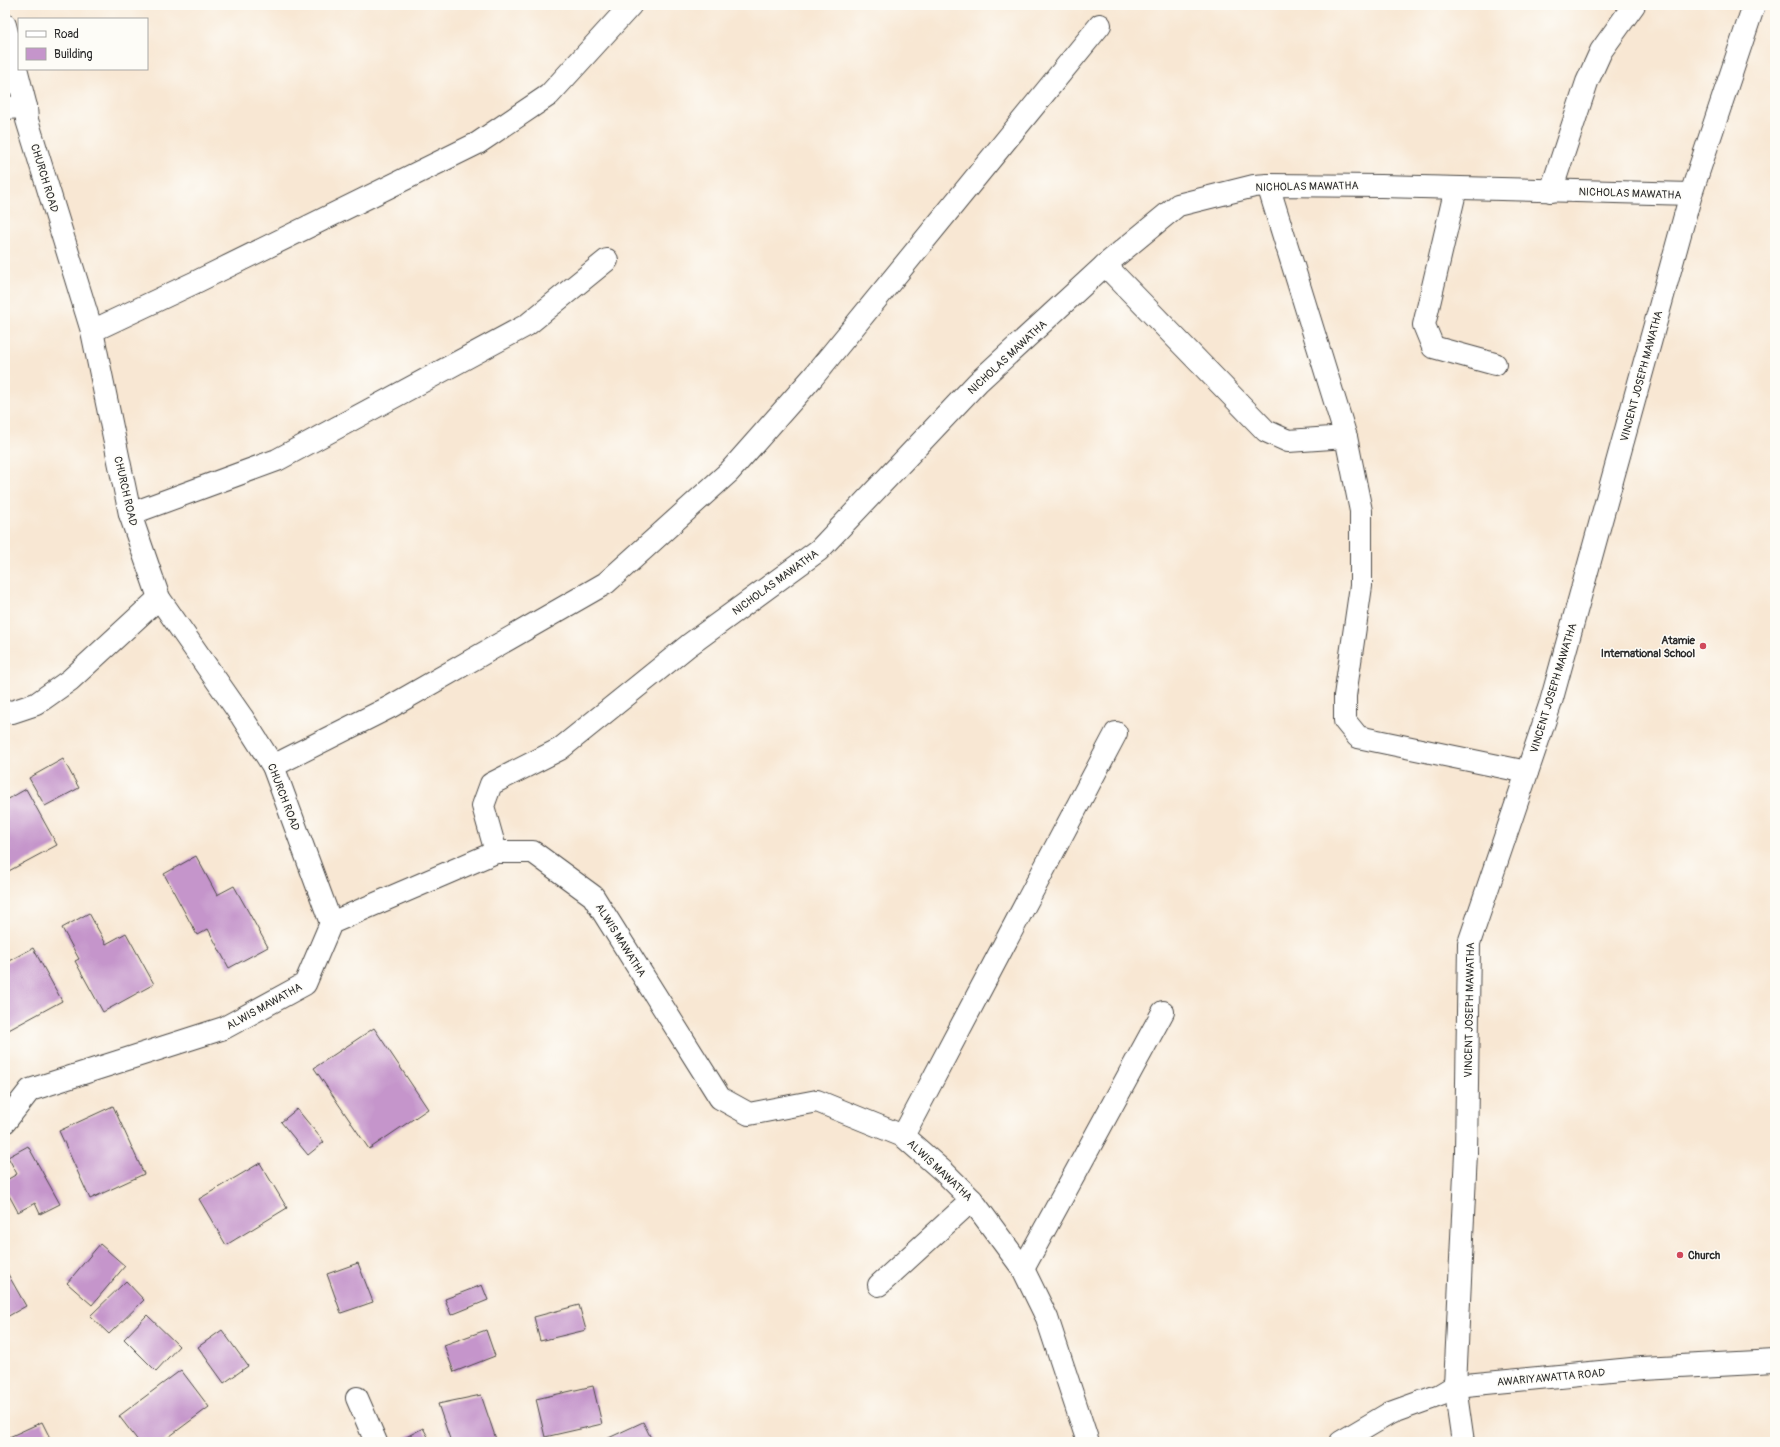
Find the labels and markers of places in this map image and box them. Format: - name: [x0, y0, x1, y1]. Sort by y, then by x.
- place label: Atamie International School: [1601, 634, 1696, 660]
- marker: Atamie International School: [1698, 641, 1708, 651]
- place label: Church: [1688, 1249, 1720, 1262]
- marker: Church: [1675, 1250, 1685, 1260]

